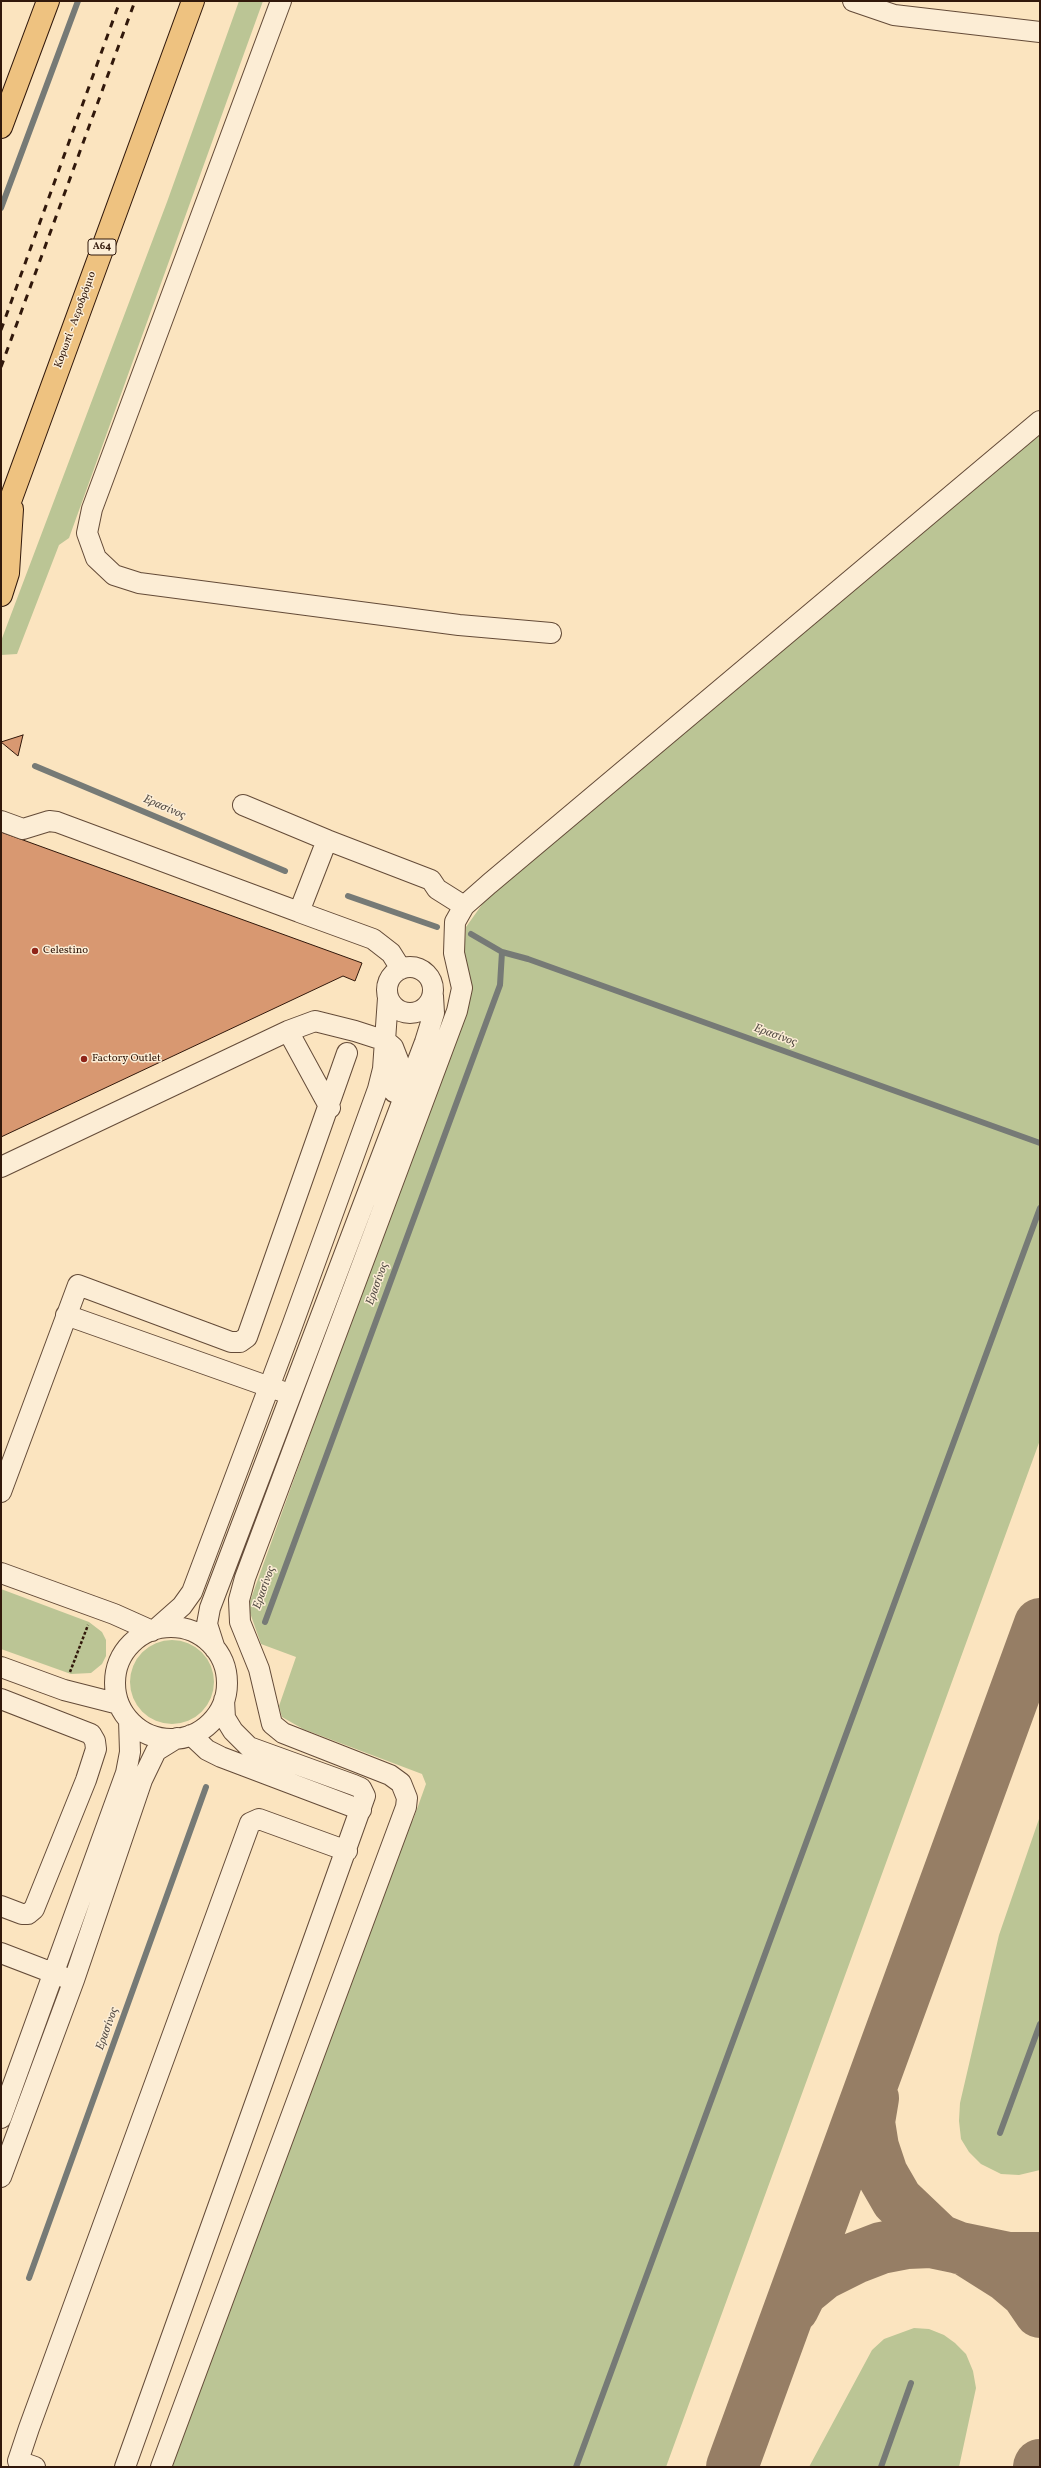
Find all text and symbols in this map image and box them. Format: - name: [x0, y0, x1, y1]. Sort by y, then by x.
- road number: Α64: [88, 239, 116, 255]
- street label: Κορωπί - Αεροδρόμιο: [52, 270, 100, 370]
- water label: Ερασίνος: [141, 793, 187, 823]
- place label: Celestino: [43, 944, 88, 958]
- marker: Celestino: [30, 946, 40, 956]
- water label: Ερασίνος: [752, 1022, 798, 1050]
- place label: Factory Outlet: [92, 1052, 161, 1066]
- marker: Factory Outlet: [79, 1054, 89, 1064]
- water label: Ερασίνος: [364, 1261, 392, 1307]
- water label: Ερασίνος: [251, 1565, 279, 1611]
- water label: Ερασίνος: [94, 2006, 122, 2052]

